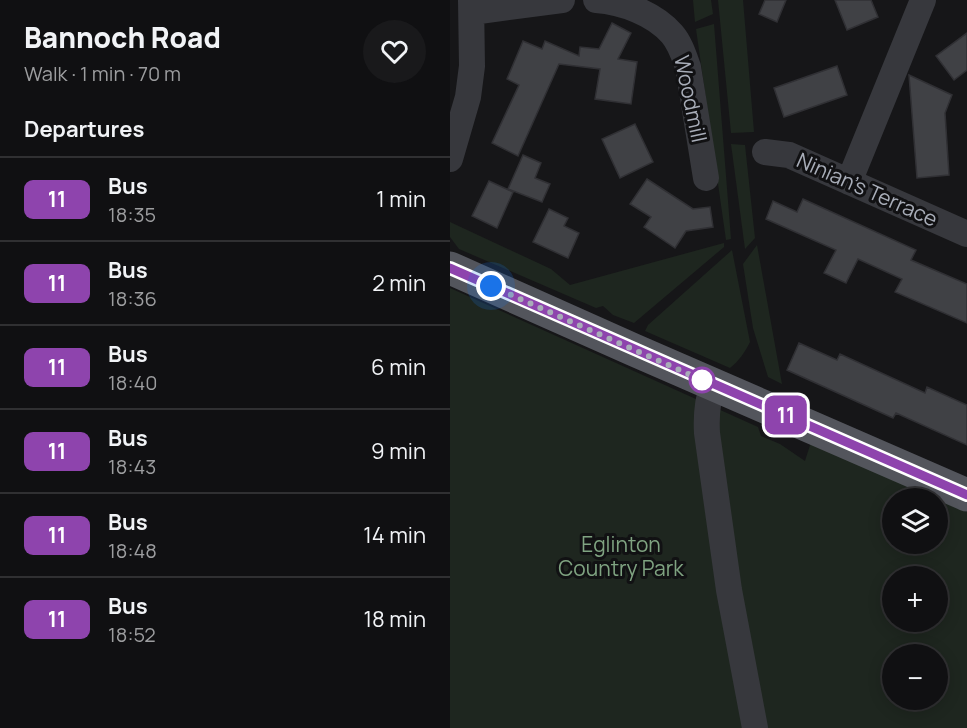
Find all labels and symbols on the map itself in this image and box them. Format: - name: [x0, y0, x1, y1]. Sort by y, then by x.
- street label: Woodmill: [668, 53, 714, 145]
- street label: Ninian's Terrace: [793, 146, 942, 233]
- your location: [476, 271, 506, 301]
- unlabelled marker: [689, 367, 715, 393]
- line badge: 11: [759, 396, 813, 434]
- park label: Eglinton Country Park: [558, 530, 684, 582]

